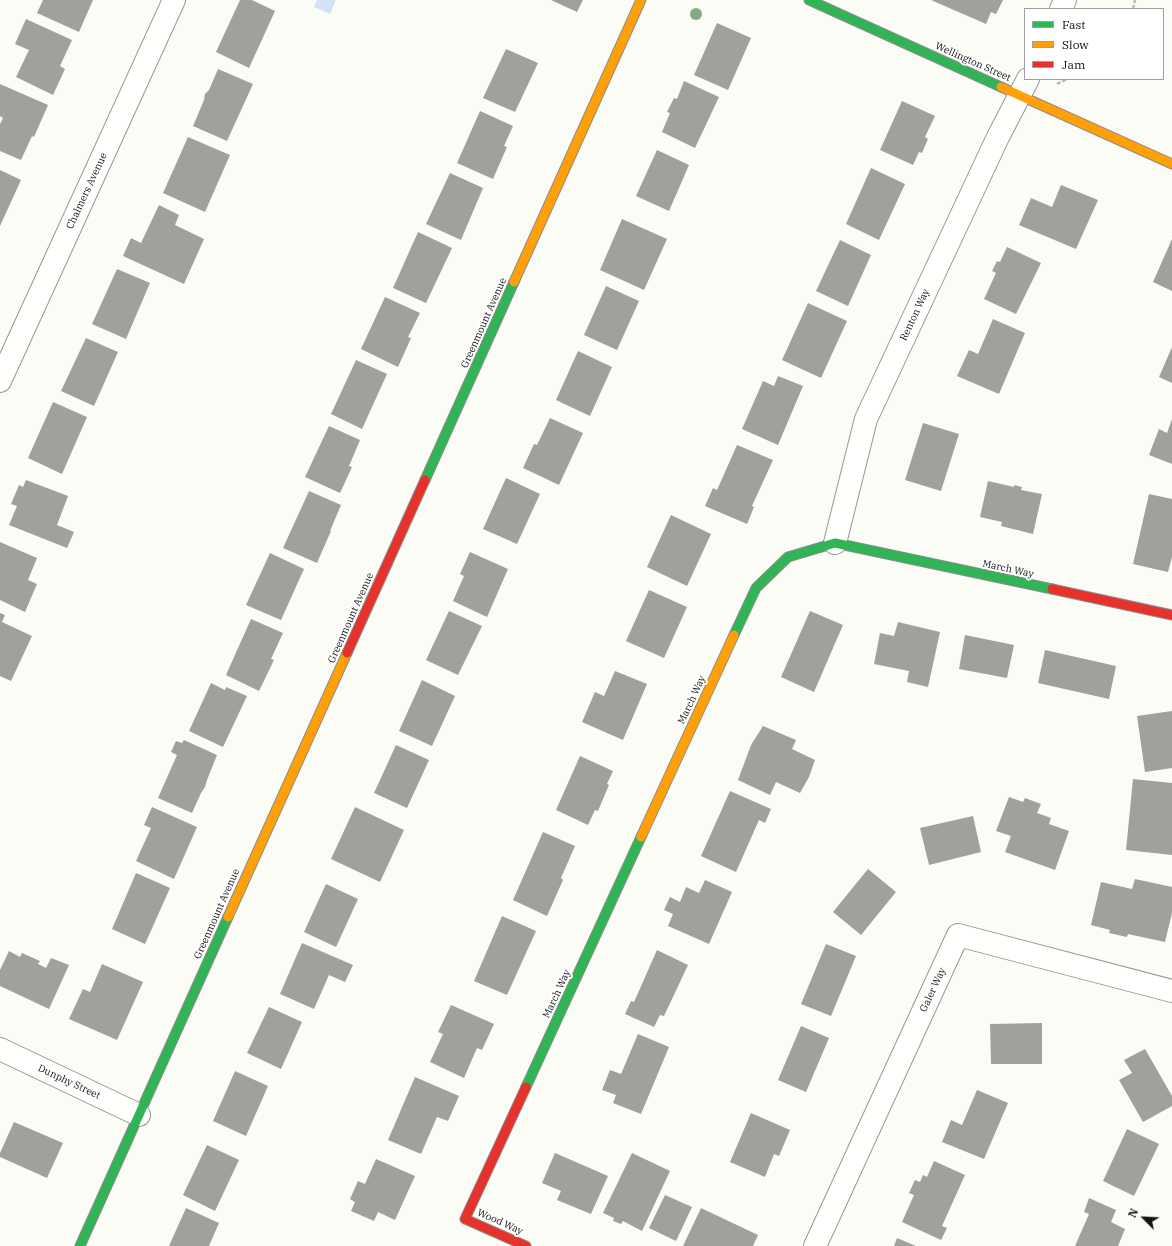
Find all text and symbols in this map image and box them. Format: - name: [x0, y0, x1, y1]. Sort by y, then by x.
- legend: [1024, 8, 1164, 80]
- text: Fast: [1062, 17, 1086, 32]
- text: Slow: [1062, 37, 1089, 52]
- street label: Wellington Street: [933, 40, 1013, 84]
- text: Jam: [1062, 57, 1085, 72]
- street label: Chalmers Avenue: [64, 151, 110, 231]
- street label: Greenmount Avenue: [459, 276, 509, 370]
- street label: Renton Way: [898, 287, 932, 343]
- street label: March Way: [981, 558, 1035, 580]
- street label: Greenmount Avenue: [326, 571, 376, 665]
- street label: March Way: [676, 674, 708, 726]
- street label: Greenmount Avenue: [192, 867, 242, 961]
- street label: Galer Way: [917, 966, 949, 1014]
- street label: March Way: [541, 968, 573, 1020]
- street label: Dunphy Street: [36, 1062, 102, 1102]
- north arrow: [1124, 1198, 1164, 1238]
- text: N: [1125, 1206, 1141, 1220]
- street label: Wood Way: [475, 1207, 525, 1237]

